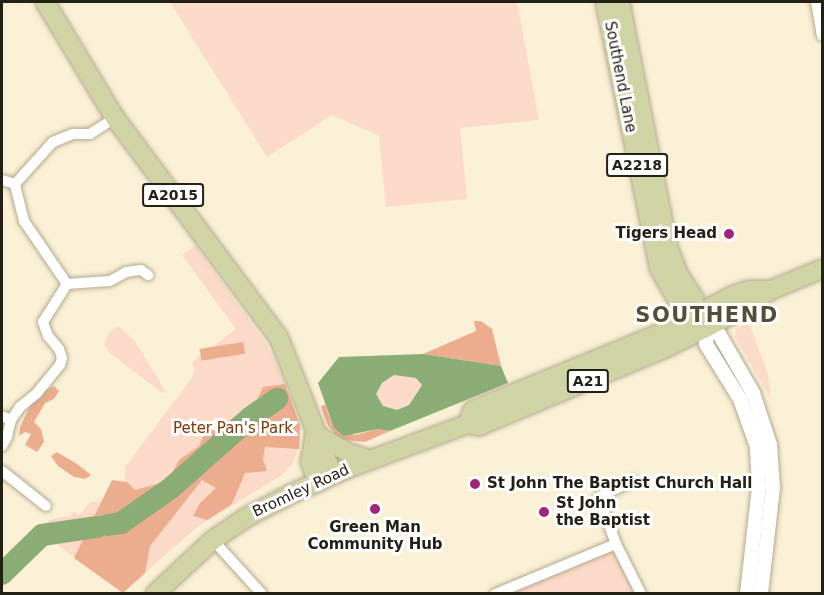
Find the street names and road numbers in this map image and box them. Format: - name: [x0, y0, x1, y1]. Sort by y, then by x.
- street label: Southend Lane: [600, 20, 640, 134]
- road number: A2218: [606, 154, 668, 176]
- road number: A2015: [142, 184, 204, 206]
- road number: A21: [566, 370, 610, 392]
- street label: Bromley Road: [250, 461, 352, 521]

